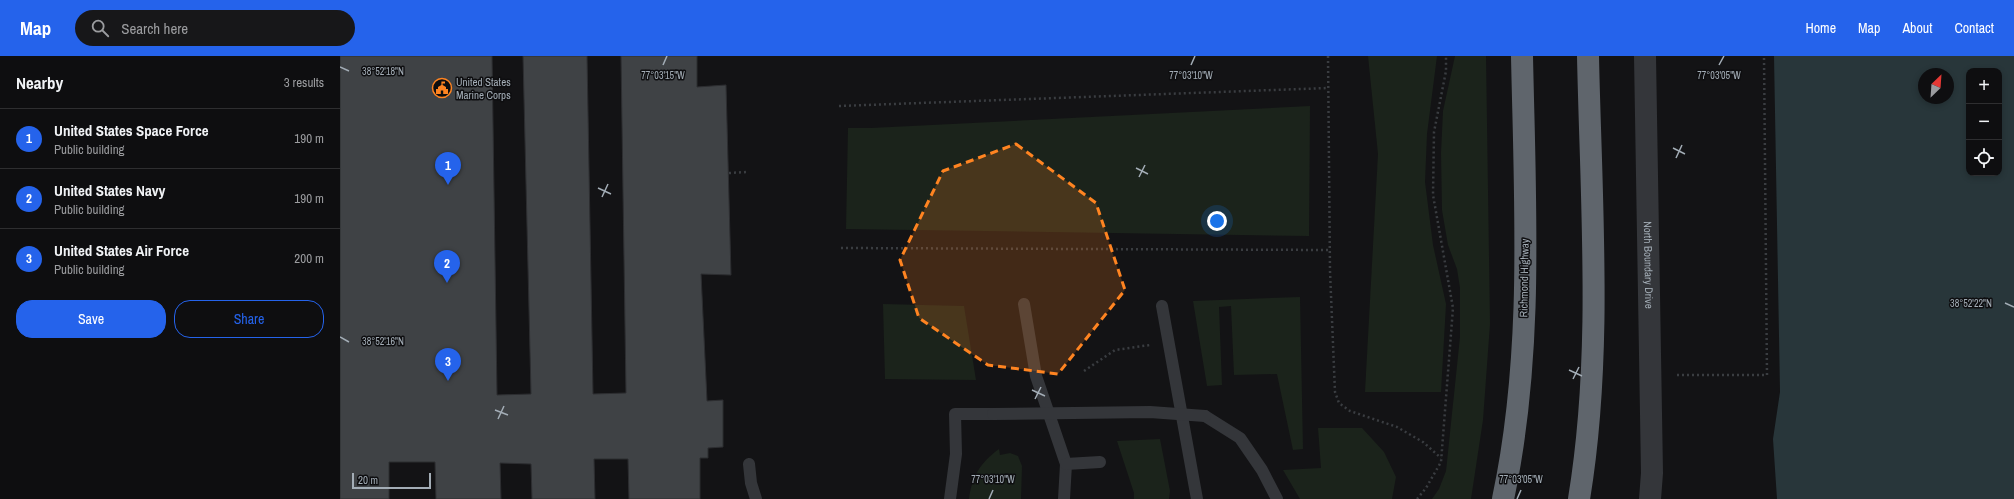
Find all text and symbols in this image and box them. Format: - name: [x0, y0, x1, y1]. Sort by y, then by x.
- search box: [75, 10, 355, 46]
- text: Map: [20, 15, 51, 41]
- icon: search: [89, 17, 111, 39]
- text: Search here: [121, 18, 188, 39]
- text: Home: [1805, 19, 1836, 37]
- text: Map: [1858, 19, 1880, 37]
- text: About: [1902, 19, 1932, 37]
- text: Contact: [1954, 19, 1994, 37]
- text: 38°52'18"N: [362, 65, 404, 78]
- north arrow: [1918, 68, 1954, 104]
- map controls: [1966, 68, 2002, 176]
- button: +: [1966, 68, 2002, 104]
- text: 77°03'15"W: [641, 69, 685, 82]
- text: 77°03'10"W: [1169, 69, 1213, 82]
- text: 77°03'05"W: [1697, 69, 1741, 82]
- text: Nearby: [16, 71, 63, 94]
- text: 3 results: [284, 74, 324, 91]
- place label: United States Marine Corps: [456, 75, 511, 102]
- public building icon: United States Marine Corps: [431, 77, 453, 99]
- button: −: [1966, 104, 2002, 140]
- text: United States Space Force: [54, 120, 209, 141]
- text: 1: [26, 130, 32, 147]
- text: 190 m: [294, 130, 324, 147]
- button: locate: [1966, 140, 2002, 176]
- text: Public building: [54, 141, 125, 158]
- pin: 1: [435, 152, 461, 185]
- text: United States Navy: [54, 180, 165, 201]
- text: 2: [26, 190, 32, 207]
- text: 190 m: [294, 190, 324, 207]
- text: Public building: [54, 201, 125, 218]
- your location: [1207, 211, 1227, 231]
- street label: North Boundary Drive: [1641, 221, 1656, 309]
- street label: Richmond Highway: [1516, 238, 1532, 317]
- text: United States Air Force: [54, 240, 189, 261]
- text: 3: [26, 250, 32, 267]
- text: 200 m: [294, 250, 324, 267]
- pin: 2: [434, 250, 460, 283]
- text: Public building: [54, 261, 125, 278]
- text: 38°52'22"N: [1950, 297, 1992, 310]
- button: Save: [16, 300, 166, 338]
- button: Share: [174, 300, 324, 338]
- text: 38°52'16"N: [362, 335, 404, 348]
- pin: 3: [435, 348, 461, 381]
- scale bar: [352, 471, 431, 490]
- text: 20 m: [358, 473, 378, 487]
- text: 77°03'10"W: [971, 473, 1015, 486]
- text: 77°03'05"W: [1499, 473, 1543, 486]

